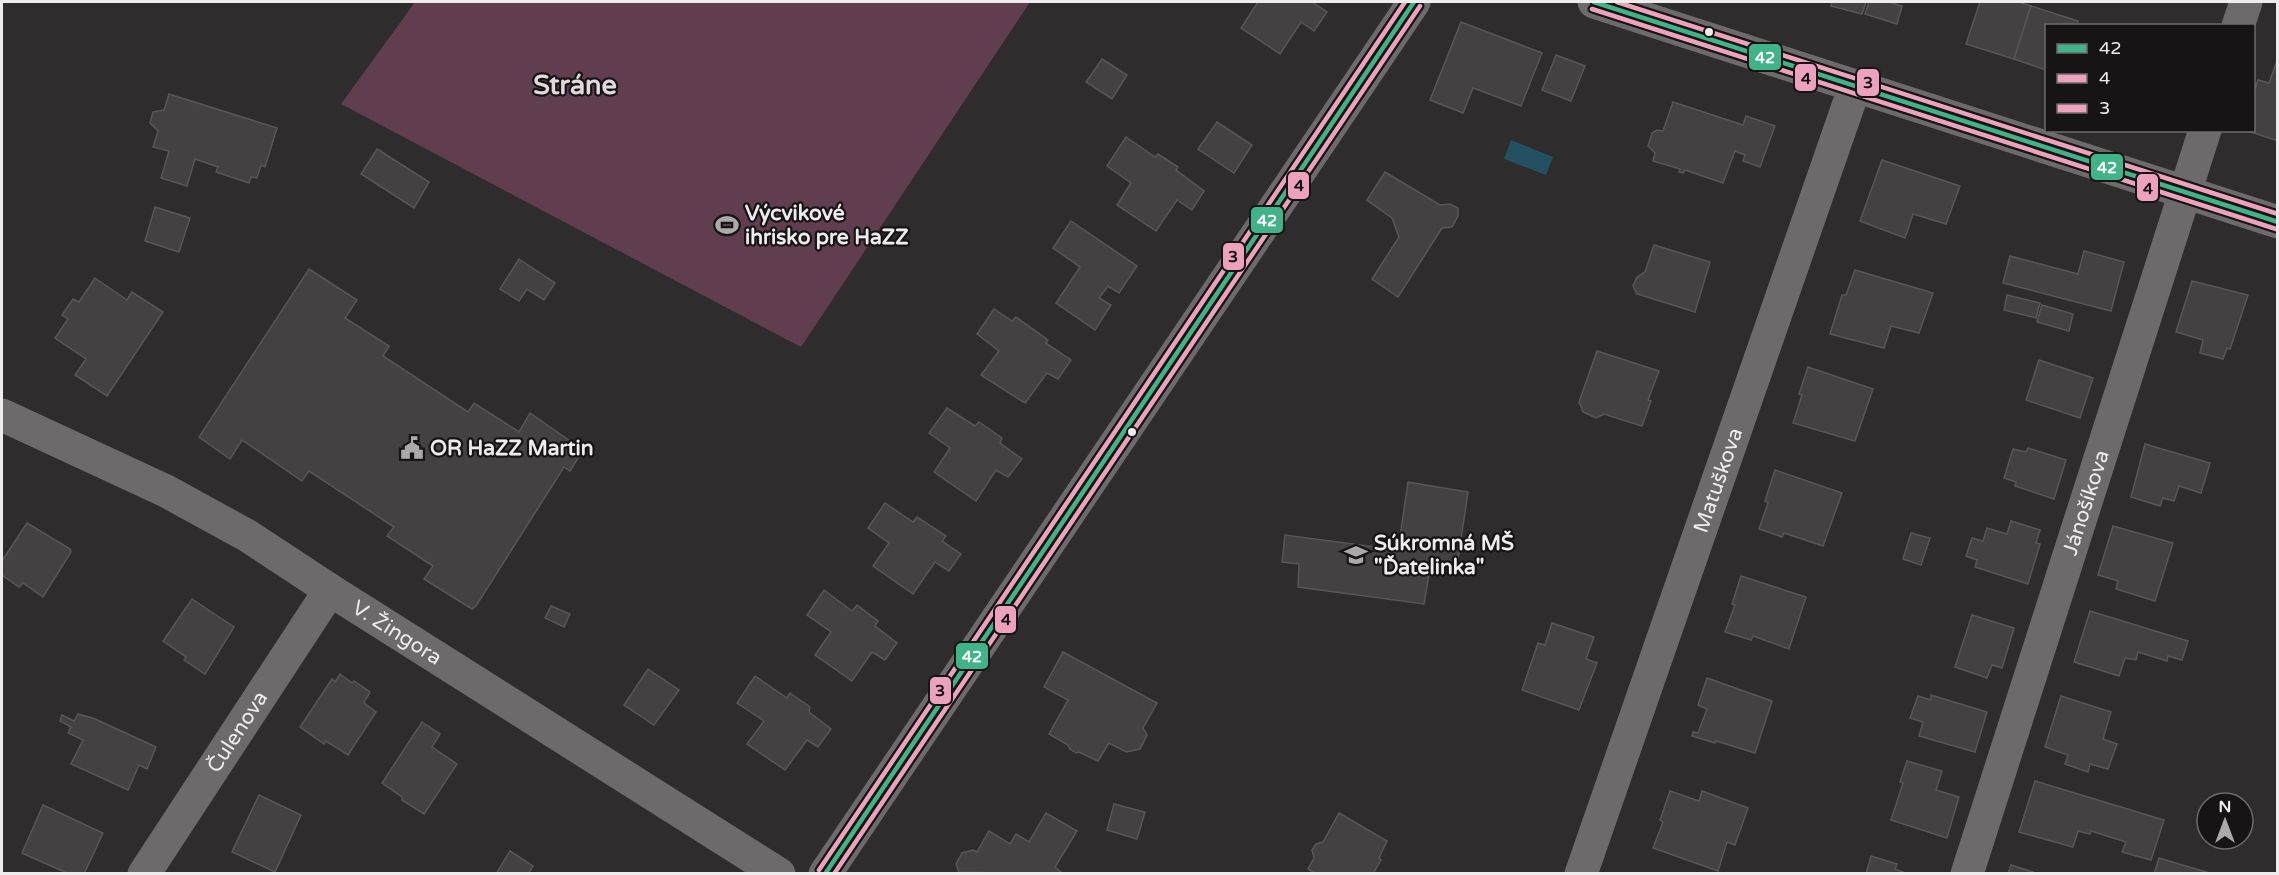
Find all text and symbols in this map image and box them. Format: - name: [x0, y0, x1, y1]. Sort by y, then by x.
- legend: [2045, 24, 2255, 132]
- unlabelled marker: [1703, 26, 1715, 38]
- text: 42: [2099, 37, 2122, 59]
- line badge: 42: [1748, 43, 1782, 71]
- text: 42: [1755, 48, 1775, 68]
- line badge: 4: [1794, 63, 1817, 92]
- text: 4: [2099, 67, 2110, 89]
- line badge: 3: [1856, 68, 1880, 97]
- district label: Stráne: [533, 69, 617, 102]
- text: 4: [1801, 69, 1811, 89]
- text: 3: [1863, 73, 1873, 93]
- text: 3: [2099, 97, 2110, 119]
- line badge: 42: [2090, 153, 2124, 181]
- text: 42: [2097, 158, 2117, 178]
- line badge: 4: [1287, 171, 1310, 200]
- line badge: 4: [2136, 173, 2159, 202]
- text: 4: [1294, 176, 1304, 196]
- text: 4: [2143, 179, 2153, 199]
- place label: Výcvikové ihrisko pre HaZZ: [745, 201, 909, 250]
- line badge: 42: [1250, 206, 1284, 234]
- text: 42: [1257, 211, 1277, 231]
- sports icon: Výcvikové ihrisko pre HaZZ: [714, 212, 740, 238]
- line badge: 3: [1222, 242, 1245, 271]
- text: 3: [1228, 247, 1238, 267]
- street label: Matuškova: [1689, 424, 1748, 536]
- unlabelled marker: [1126, 426, 1138, 438]
- public building icon: OR HaZZ Martin: [399, 435, 425, 461]
- place label: OR HaZZ Martin: [430, 436, 594, 461]
- street label: Jánošíkova: [2058, 447, 2115, 559]
- place label: Súkromná MŠ "Ďatelinka": [1374, 530, 1514, 580]
- school or university icon: Súkromná MŠ "Ďatelinka": [1343, 542, 1369, 568]
- street label: V. Žingora: [347, 595, 447, 671]
- line badge: 4: [994, 605, 1017, 634]
- text: 4: [1001, 610, 1011, 630]
- line badge: 42: [955, 642, 989, 670]
- text: 42: [962, 647, 982, 667]
- line badge: 3: [929, 676, 952, 705]
- text: 3: [935, 681, 945, 701]
- street label: Čulenova: [202, 687, 273, 778]
- north arrow: [2195, 791, 2255, 851]
- text: N: [2219, 797, 2231, 817]

